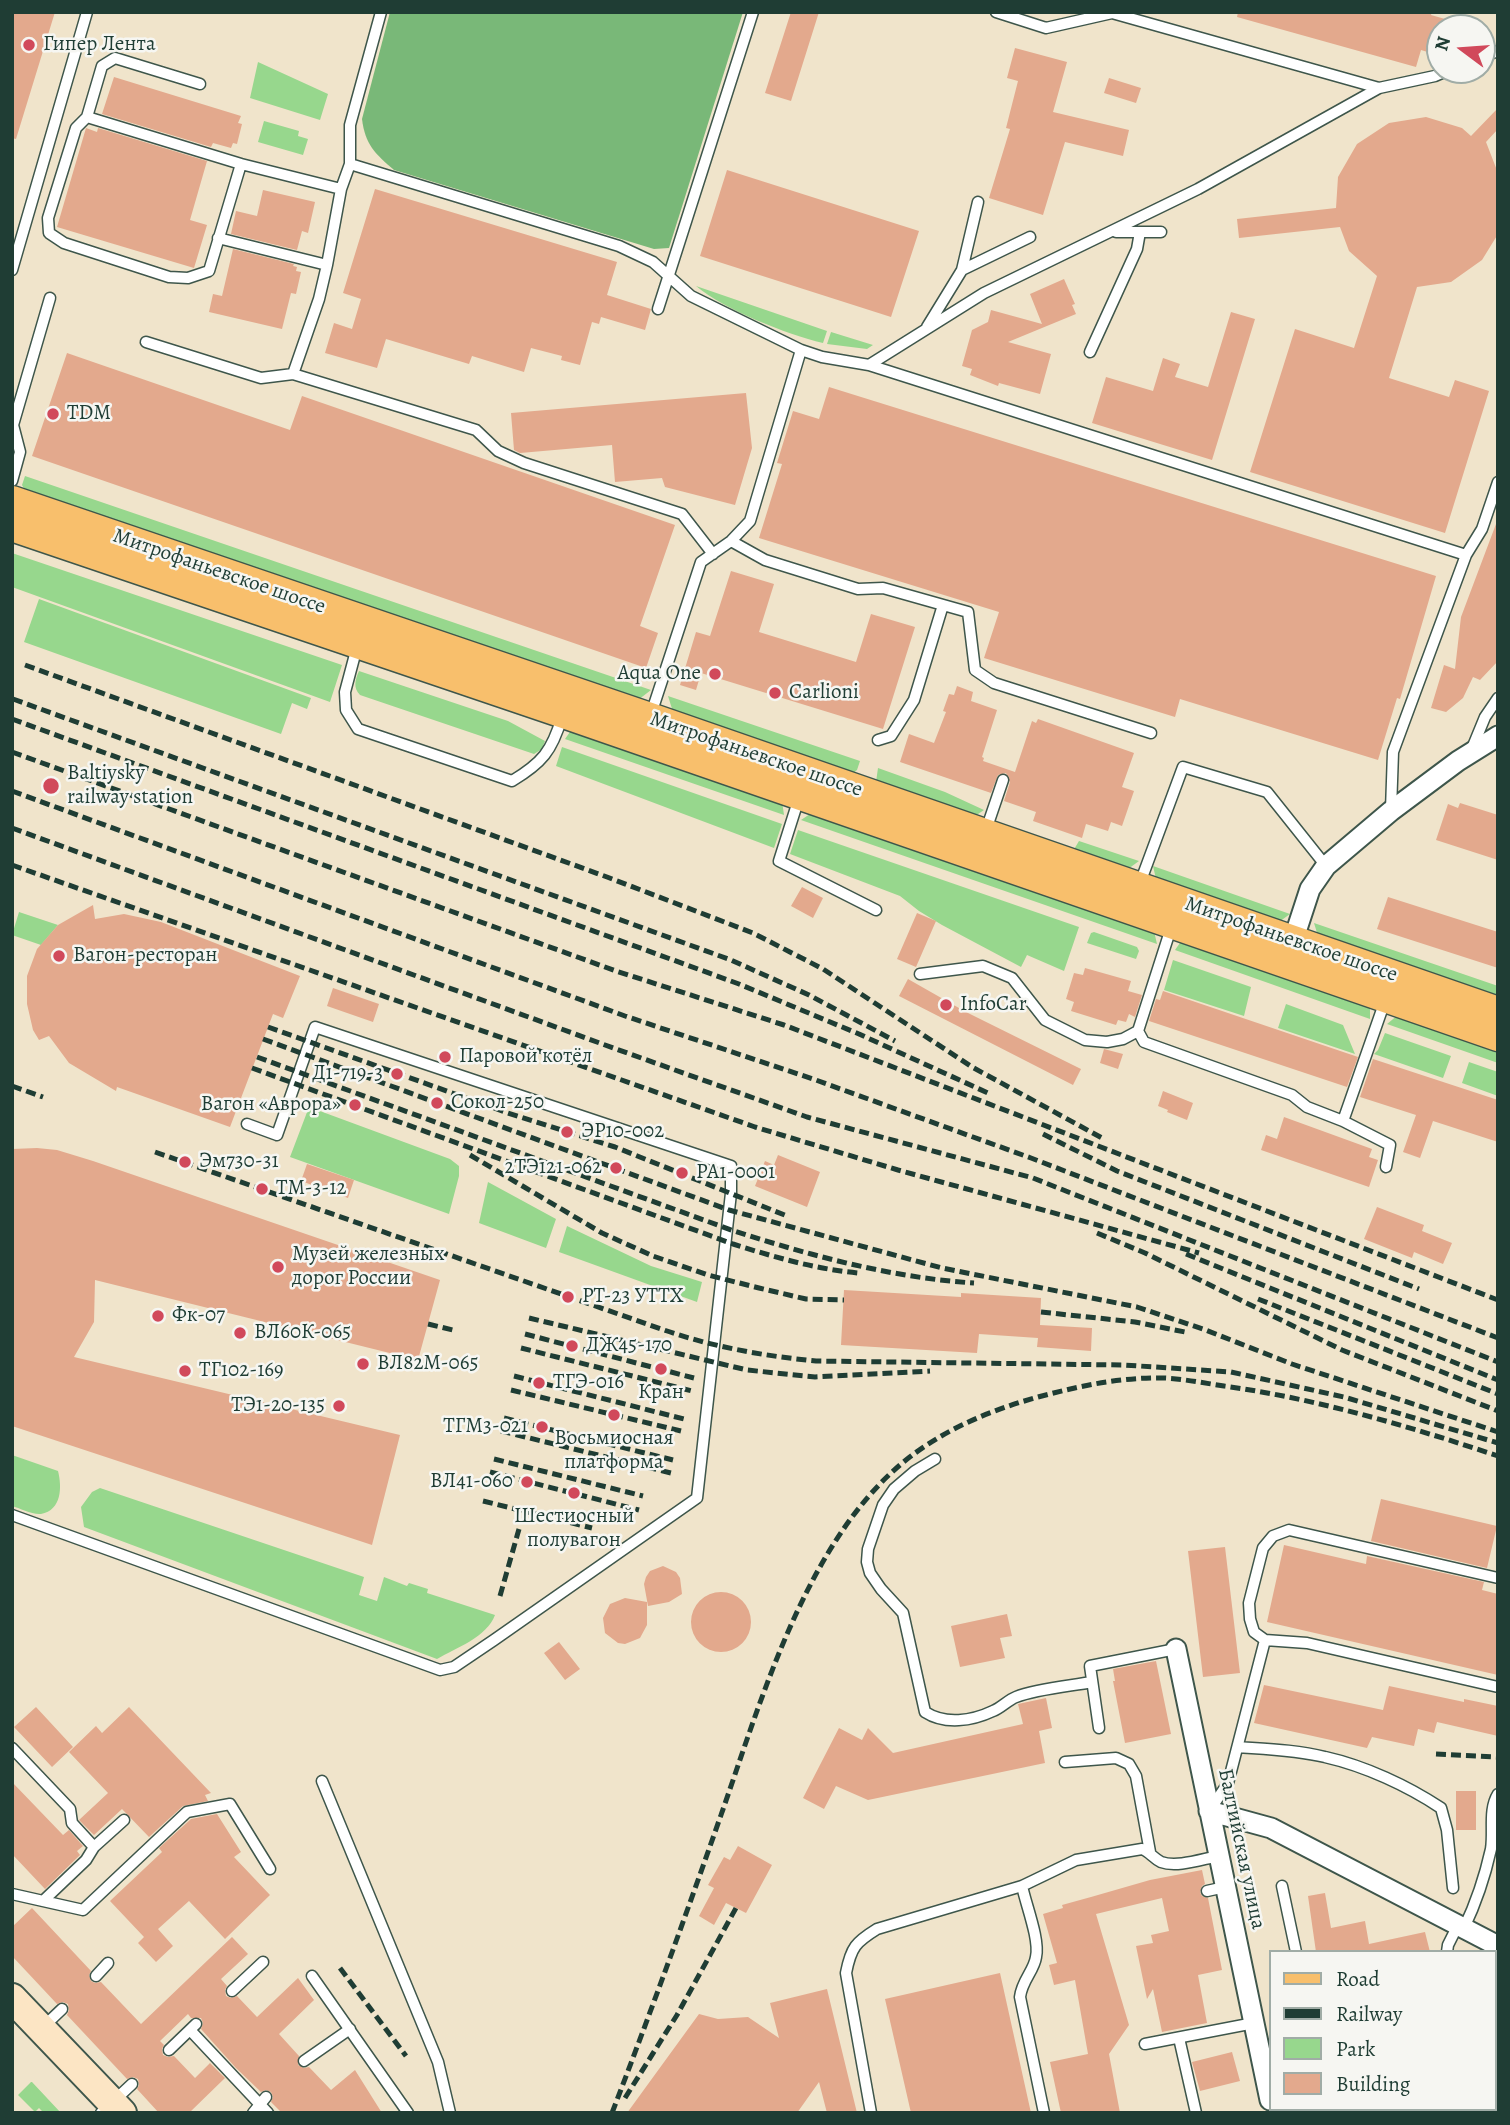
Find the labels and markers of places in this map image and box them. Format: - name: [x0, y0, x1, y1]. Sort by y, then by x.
- place label: Гипер Лента: [43, 32, 156, 58]
- marker: Гипер Лента: [21, 37, 37, 53]
- place label: TDM: [67, 401, 111, 427]
- marker: TDM: [45, 406, 61, 422]
- place label: Aqua One: [617, 661, 701, 687]
- marker: Aqua One: [707, 666, 723, 682]
- place label: Carlioni: [789, 680, 859, 706]
- marker: Carlioni: [767, 685, 783, 701]
- place label: Baltiysky railway station: [67, 761, 193, 811]
- marker: Baltiysky railway station: [41, 776, 61, 796]
- place label: Вагон-ресторан: [73, 943, 217, 969]
- marker: Вагон-ресторан: [51, 948, 67, 964]
- place label: InfoCar: [960, 992, 1027, 1018]
- marker: InfoCar: [938, 997, 954, 1013]
- place label: Паровой котёл: [459, 1044, 592, 1070]
- marker: Паровой котёл: [437, 1049, 453, 1065]
- place label: Д1-719-3: [312, 1061, 383, 1087]
- marker: Д1-719-3: [389, 1066, 405, 1082]
- place label: Сокол-250: [451, 1090, 544, 1116]
- place label: Вагон «Аврора»: [201, 1092, 341, 1118]
- marker: Сокол-250: [429, 1095, 445, 1111]
- marker: Вагон «Аврора»: [347, 1097, 363, 1113]
- place label: ЭР10-002: [581, 1119, 664, 1145]
- marker: ЭР10-002: [559, 1124, 575, 1140]
- place label: Эм730-31: [199, 1149, 279, 1175]
- marker: Эм730-31: [177, 1154, 193, 1170]
- place label: 2ТЭ121-062: [504, 1155, 602, 1181]
- marker: 2ТЭ121-062: [608, 1160, 624, 1176]
- place label: РА1-0001: [696, 1160, 775, 1186]
- marker: РА1-0001: [674, 1165, 690, 1181]
- place label: ТМ-3-12: [276, 1176, 346, 1202]
- marker: ТМ-3-12: [254, 1181, 270, 1197]
- place label: Музей железных дорог России: [292, 1242, 444, 1292]
- marker: Музей железных дорог России: [270, 1259, 286, 1275]
- place label: РТ-23 УТТХ: [582, 1284, 683, 1310]
- marker: РТ-23 УТТХ: [560, 1289, 576, 1305]
- place label: Фк-07: [172, 1303, 225, 1329]
- marker: Фк-07: [150, 1308, 166, 1324]
- place label: ВЛ60К-065: [254, 1320, 351, 1346]
- marker: ВЛ60К-065: [232, 1325, 248, 1341]
- place label: ДЖ45-170: [586, 1333, 672, 1359]
- marker: ДЖ45-170: [564, 1338, 580, 1354]
- place label: ВЛ82М-065: [377, 1351, 478, 1377]
- marker: ВЛ82М-065: [355, 1356, 371, 1372]
- place label: ТГ102-169: [199, 1358, 284, 1384]
- marker: Кран: [653, 1361, 669, 1377]
- marker: ТГ102-169: [177, 1363, 193, 1379]
- place label: ТГЭ-016: [553, 1370, 624, 1396]
- marker: ТГЭ-016: [531, 1375, 547, 1391]
- place label: Кран: [638, 1380, 684, 1406]
- place label: ТЭ1-20-135: [231, 1393, 325, 1419]
- marker: ТЭ1-20-135: [331, 1398, 347, 1414]
- marker: Восьмиосная платформа: [606, 1407, 622, 1423]
- place label: ТГМ3-021: [443, 1414, 528, 1440]
- marker: ТГМ3-021: [534, 1419, 550, 1435]
- place label: Восьмиосная платформа: [554, 1426, 674, 1476]
- place label: ВЛ41-060: [430, 1469, 513, 1495]
- marker: ВЛ41-060: [519, 1474, 535, 1490]
- marker: Шестиосный полувагон: [566, 1485, 582, 1501]
- place label: Шестиосный полувагон: [514, 1504, 634, 1554]

